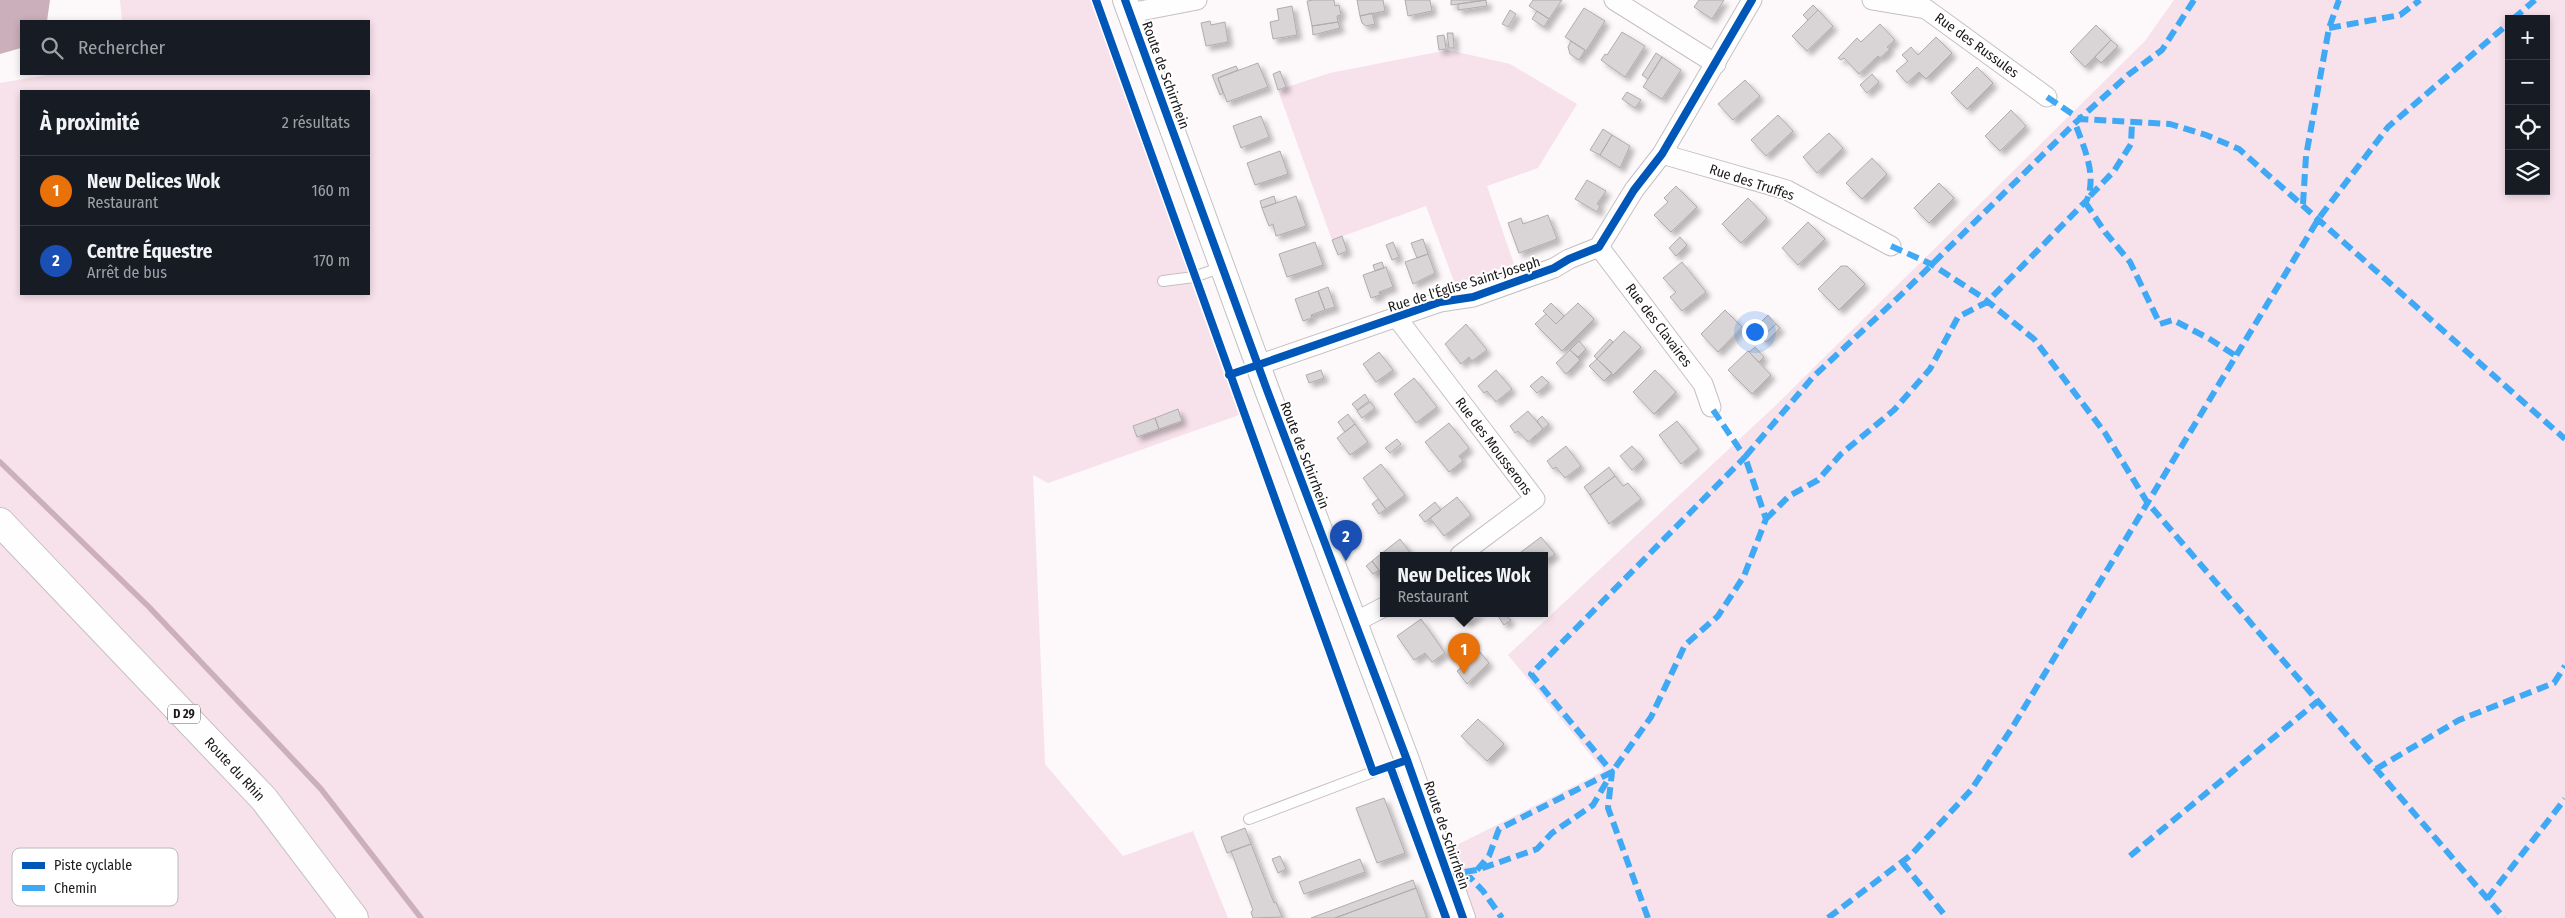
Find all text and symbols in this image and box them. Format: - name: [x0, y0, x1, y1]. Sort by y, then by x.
- street label: Rue des Russules: [1931, 9, 2022, 82]
- map controls: [2505, 15, 2550, 195]
- button: +: [2505, 15, 2550, 60]
- street label: Route de Schirrhein: [1138, 19, 1193, 131]
- search box: [20, 20, 370, 75]
- icon: search: [38, 34, 66, 62]
- text: Rechercher: [78, 36, 165, 59]
- button: −: [2505, 60, 2550, 105]
- button: locate: [2505, 105, 2550, 150]
- text: À proximité: [40, 110, 140, 136]
- text: 2 résultats: [282, 113, 350, 132]
- button: layers: [2505, 150, 2550, 195]
- street label: Rue des Truffes: [1707, 161, 1797, 204]
- text: New Delices Wok: [87, 170, 220, 193]
- text: 1: [53, 181, 59, 200]
- text: 160 m: [311, 181, 350, 200]
- text: Restaurant: [87, 193, 158, 212]
- text: Centre Équestre: [87, 240, 212, 263]
- text: 2: [52, 251, 60, 270]
- text: 170 m: [313, 251, 350, 270]
- street label: Rue de l'Église Saint-Joseph: [1386, 252, 1542, 316]
- text: Arrêt de bus: [87, 263, 167, 282]
- street label: Rue des Clavaires: [1622, 280, 1695, 370]
- your location: [1742, 319, 1768, 345]
- street label: Rue des Mousserons: [1451, 394, 1536, 498]
- street label: Route de Schirrhein: [1276, 399, 1333, 511]
- pin: 2: [1330, 520, 1362, 561]
- popup: [1380, 552, 1548, 617]
- text: New Delices Wok: [1397, 564, 1531, 587]
- text: Restaurant: [1397, 587, 1469, 606]
- pin: 1: [1448, 633, 1480, 674]
- road number: D 29: [168, 704, 200, 724]
- street label: Route du Rhin: [201, 734, 268, 805]
- street label: Route de Schirrhein: [1420, 779, 1473, 891]
- legend: [12, 848, 178, 906]
- text: Piste cyclable: [54, 857, 132, 874]
- text: Chemin: [54, 880, 97, 897]

